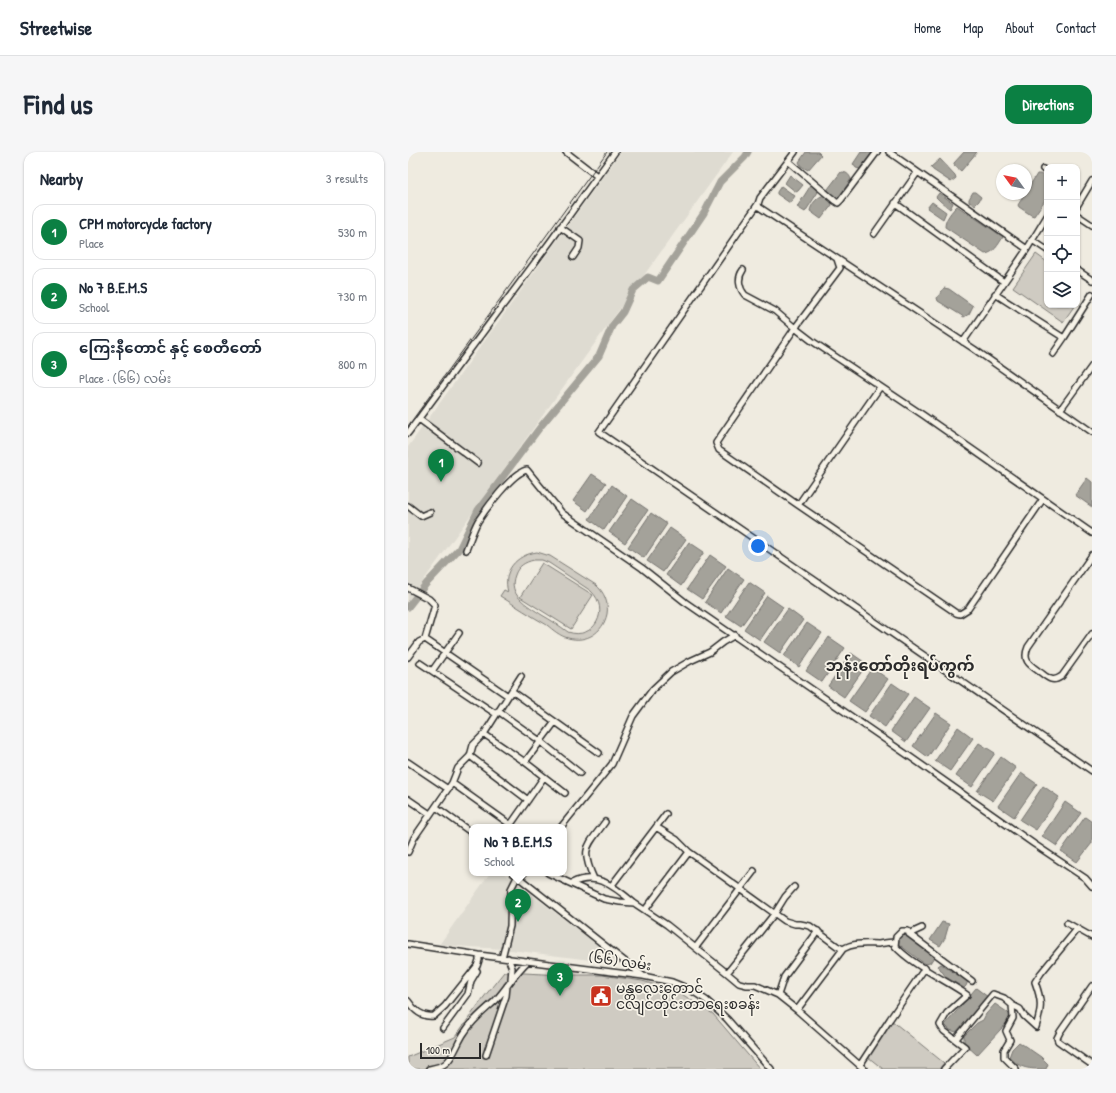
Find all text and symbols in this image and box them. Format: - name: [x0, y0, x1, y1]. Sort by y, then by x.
- text: Streetwise: [20, 15, 92, 41]
- text: Home: [914, 18, 941, 37]
- text: Map: [963, 18, 983, 37]
- text: About: [1005, 18, 1034, 37]
- text: Contact: [1056, 18, 1096, 37]
- text: Find us: [24, 85, 93, 123]
- button: Directions: [1005, 85, 1092, 124]
- north arrow: [996, 164, 1032, 200]
- map controls: [1044, 164, 1080, 308]
- button: +: [1044, 164, 1080, 200]
- text: Nearby: [40, 167, 83, 190]
- text: 3 results: [326, 169, 368, 187]
- button: −: [1044, 200, 1080, 236]
- text: CPM motorcycle factory: [79, 213, 212, 234]
- text: 1: [52, 223, 56, 241]
- text: 530 m: [338, 223, 367, 241]
- text: Place: [79, 234, 104, 252]
- button: locate: [1044, 236, 1080, 272]
- button: layers: [1044, 272, 1080, 308]
- text: No 7 B.E.M.S: [79, 277, 147, 298]
- text: 2: [51, 287, 57, 305]
- text: 730 m: [337, 287, 367, 305]
- text: School: [79, 298, 109, 316]
- text: ကြေးနီတောင် နှင့် စေတီတော်: [79, 337, 262, 358]
- text: 3: [51, 355, 57, 373]
- text: 800 m: [338, 355, 367, 373]
- text: Place · (၆၆) လမ်း: [79, 369, 171, 387]
- pin: 1: [428, 449, 454, 482]
- your location: [748, 536, 768, 556]
- district label: ဘုန်းတော်တိုးရပ်ကွက်: [826, 654, 975, 679]
- popup: [469, 824, 567, 876]
- text: No 7 B.E.M.S: [484, 831, 552, 852]
- text: School: [484, 852, 514, 870]
- pin: 2: [505, 889, 531, 922]
- street label: (၆၆) လမ်း: [587, 947, 653, 974]
- pin: 3: [547, 963, 573, 996]
- place label: မန္တလေးတောင် ငလျင်တိုင်းတာရေးစခန်း: [616, 978, 760, 1016]
- public building icon: မန္တလေးတောင် ငလျင်တိုင်းတာရေးစခန်း: [588, 983, 614, 1009]
- scale bar: [420, 1041, 481, 1060]
- text: 100 m: [426, 1043, 450, 1057]

